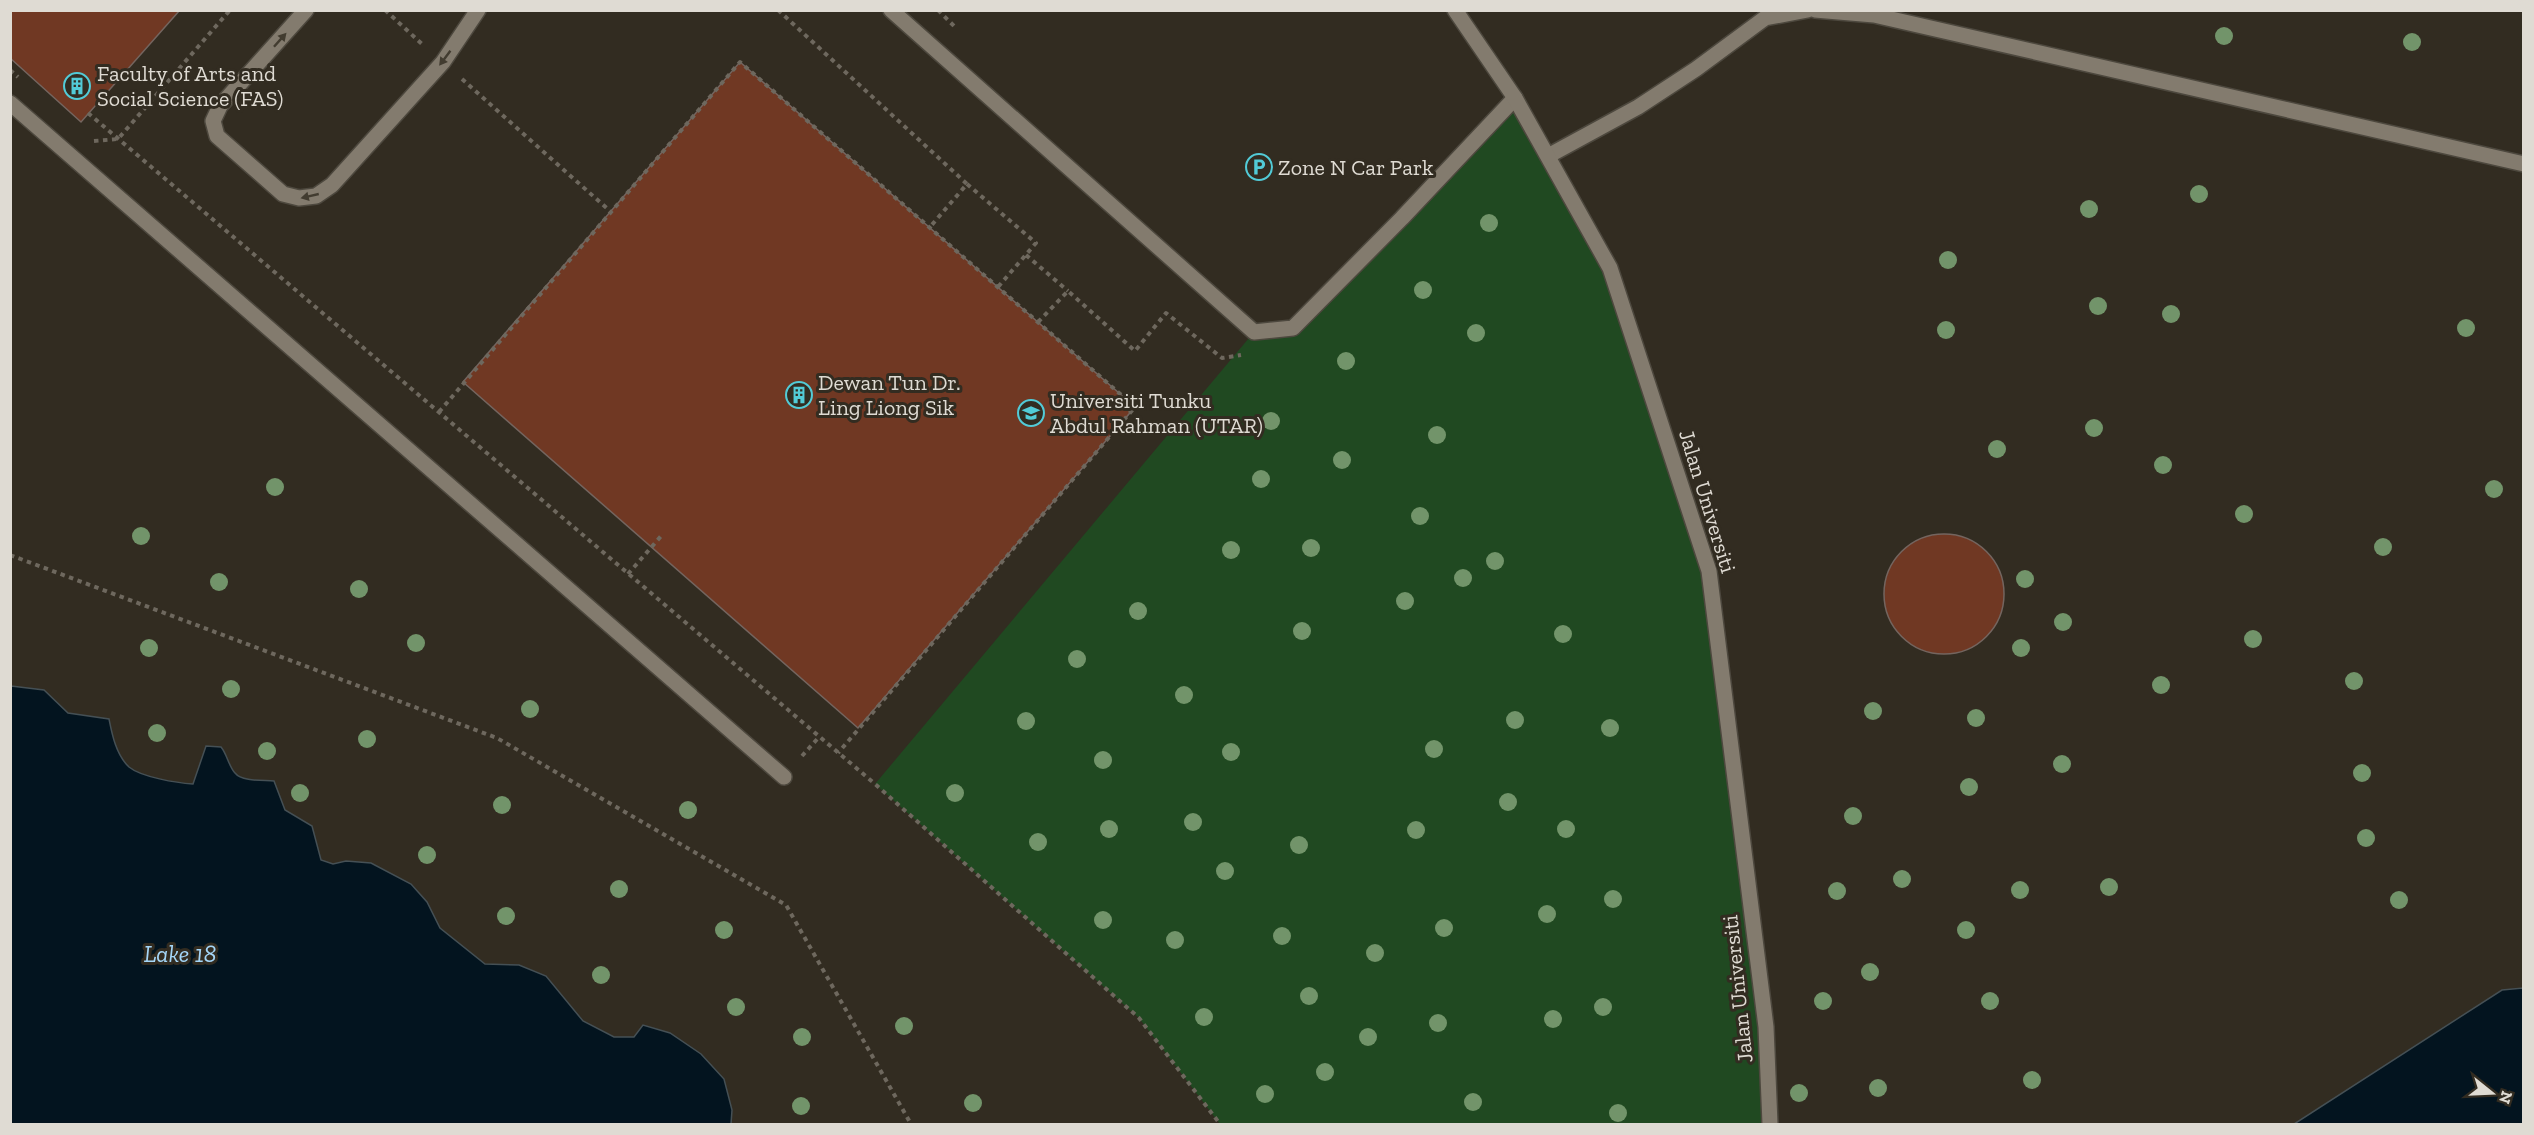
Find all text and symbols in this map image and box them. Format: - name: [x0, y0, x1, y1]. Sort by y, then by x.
- one-way arrow: [272, 33, 286, 47]
- one-way arrow: [439, 51, 451, 66]
- place label: Faculty of Arts and Social Science (FAS): [97, 60, 283, 112]
- building icon: Faculty of Arts and Social Science (FAS): [62, 71, 92, 101]
- parking icon: Zone N Car Park: [1244, 152, 1274, 182]
- place label: Zone N Car Park: [1278, 154, 1434, 181]
- one-way arrow: [301, 191, 319, 201]
- place label: Dewan Tun Dr. Ling Liong Sik: [818, 369, 961, 421]
- building icon: Dewan Tun Dr. Ling Liong Sik: [784, 380, 814, 410]
- place label: Universiti Tunku Abdul Rahman (UTAR): [1050, 387, 1263, 439]
- school or university icon: Universiti Tunku Abdul Rahman (UTAR): [1016, 398, 1046, 428]
- street label: Jalan Universiti: [1673, 426, 1742, 576]
- street label: Jalan Universiti: [1716, 914, 1759, 1064]
- water label: Lake 18: [144, 939, 216, 968]
- north arrow: [2462, 1063, 2522, 1123]
- text: N: [2495, 1089, 2517, 1106]

